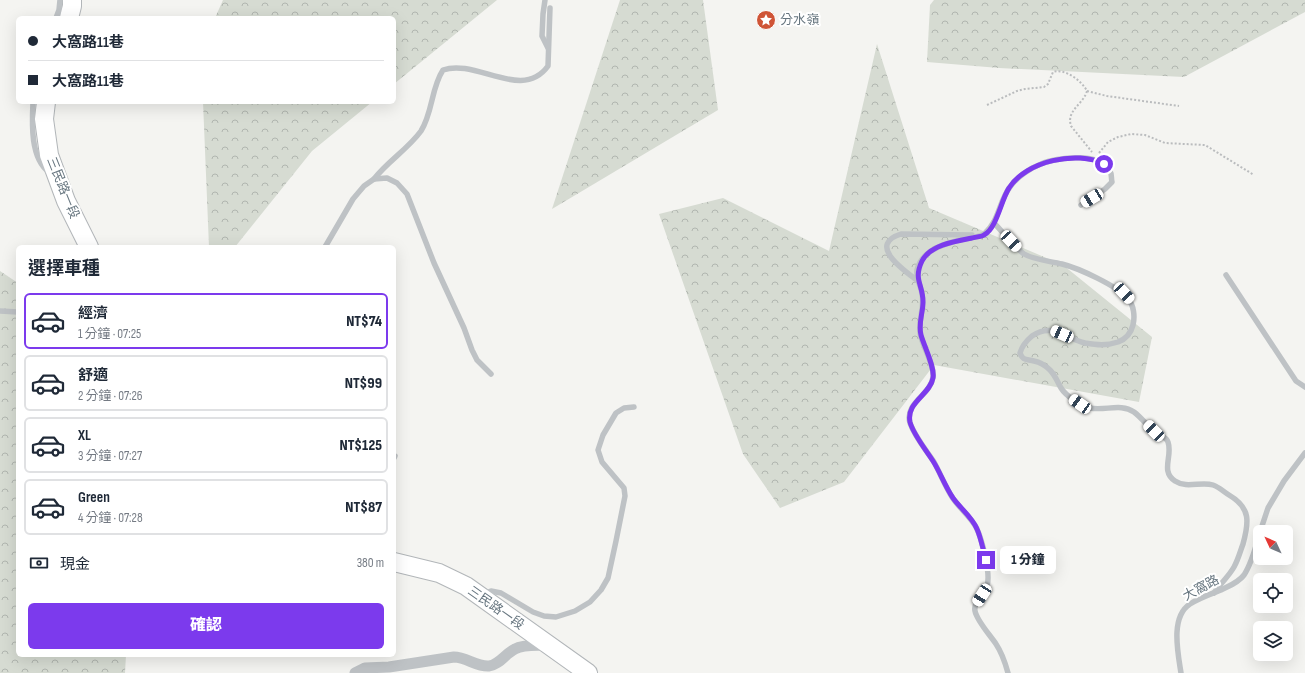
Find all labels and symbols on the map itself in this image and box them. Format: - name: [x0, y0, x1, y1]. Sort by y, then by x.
- place icon: 分水嶺: [755, 9, 777, 31]
- place label: 分水嶺: [780, 12, 820, 28]
- street label: 三民路一段: [43, 155, 83, 221]
- route start: [1095, 155, 1113, 173]
- car: [1079, 187, 1105, 209]
- car: [998, 228, 1024, 254]
- car: [1111, 280, 1137, 306]
- car: [1049, 324, 1075, 344]
- car: [1067, 392, 1093, 416]
- car: [1141, 418, 1167, 444]
- north arrow: [1253, 525, 1293, 565]
- callout: 1 分鐘: [1000, 546, 1056, 574]
- route end: [977, 551, 995, 569]
- street label: 大窩路: [1180, 572, 1222, 604]
- car: [970, 582, 994, 608]
- street label: 三民路一段: [465, 583, 527, 633]

